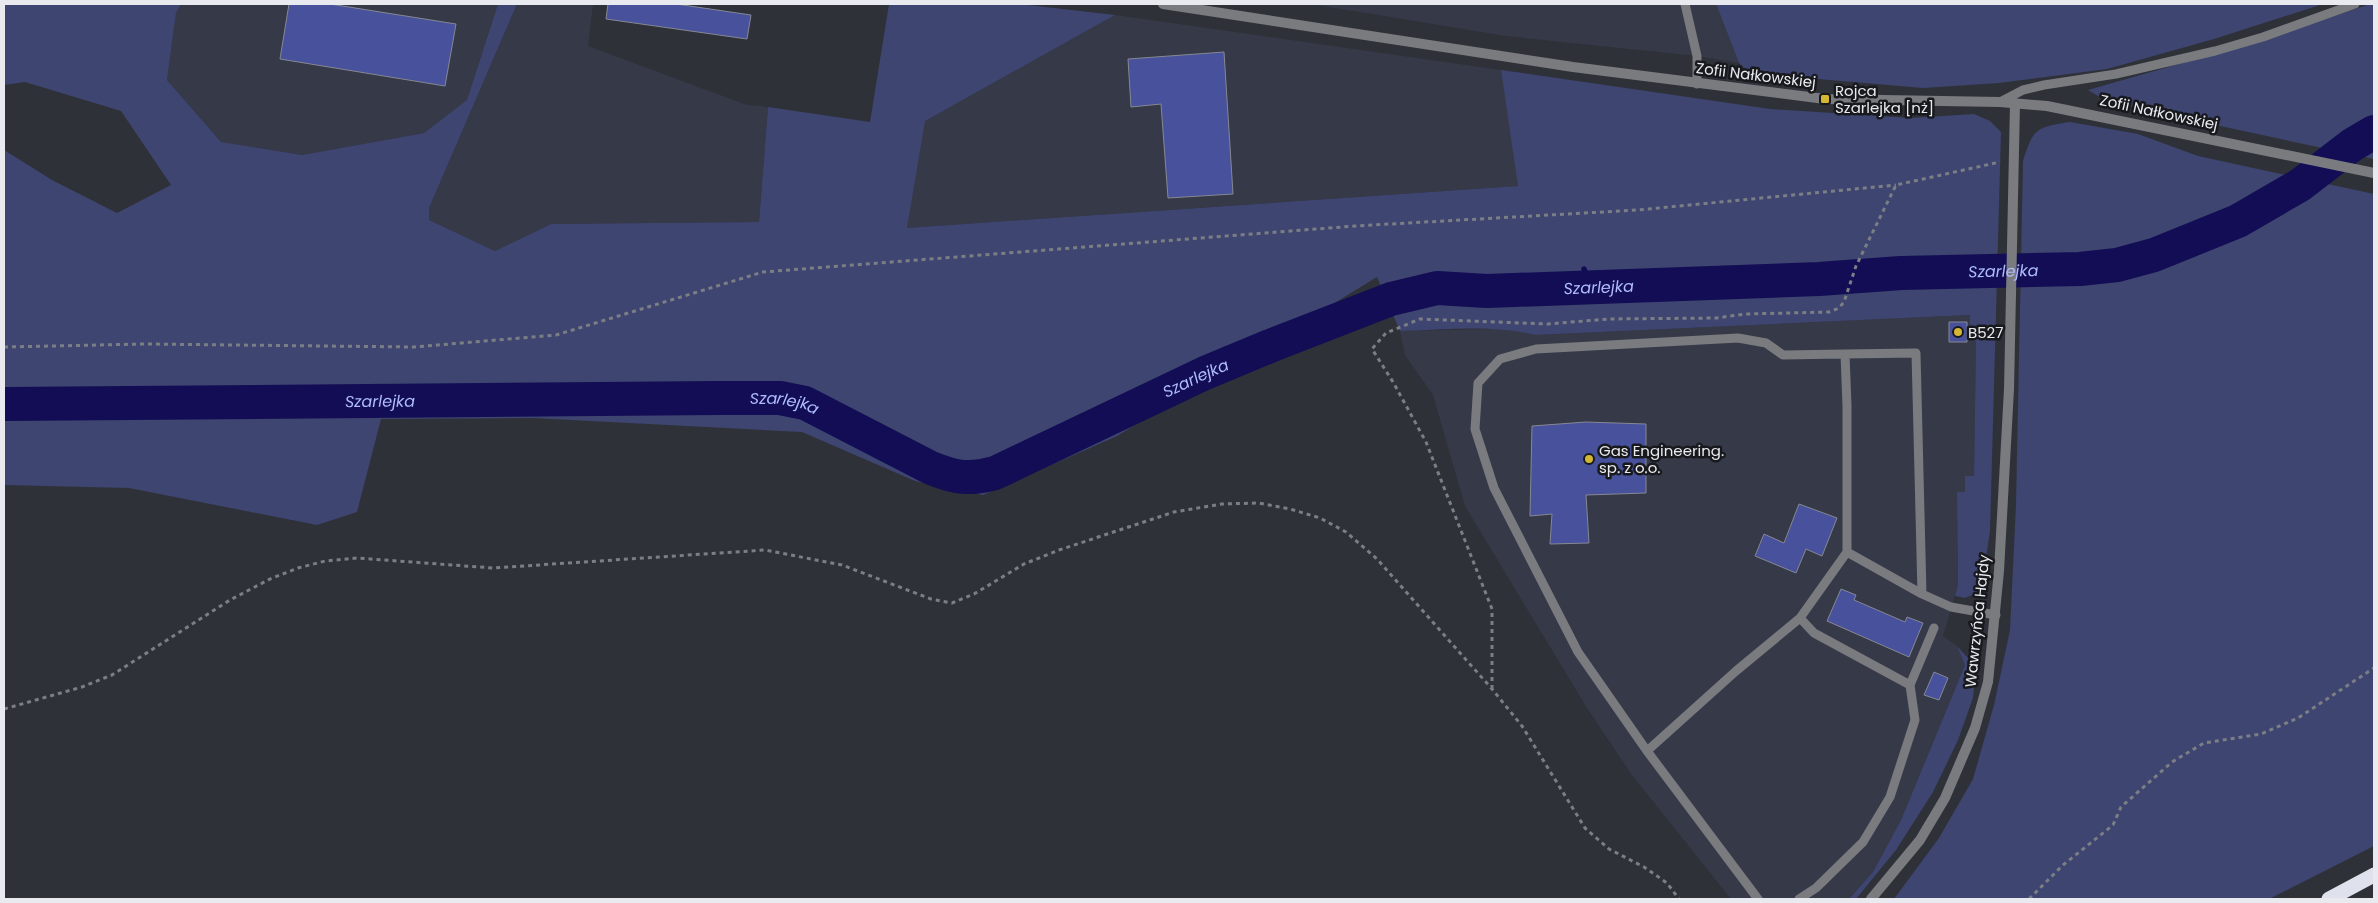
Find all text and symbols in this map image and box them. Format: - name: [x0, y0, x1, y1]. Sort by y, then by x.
- street label: Zofii Nałkowskiej: [1695, 57, 1817, 93]
- place label: Rojca Szarlejka [nż]: [1835, 80, 1934, 118]
- street label: Zofii Nałkowskiej: [2098, 89, 2220, 135]
- marker: Rojca Szarlejka [nż]: [1819, 93, 1831, 105]
- water label: Szarlejka: [1968, 258, 2039, 283]
- water label: Szarlejka: [1563, 274, 1634, 300]
- place label: B527: [1968, 322, 2003, 343]
- marker: B527: [1952, 326, 1964, 338]
- water label: Szarlejka: [1159, 353, 1232, 403]
- water label: Szarlejka: [750, 386, 823, 420]
- water label: Szarlejka: [345, 389, 415, 413]
- place label: Gas Engineering. sp. z o.o.: [1599, 440, 1724, 478]
- marker: Gas Engineering. sp. z o.o.: [1583, 453, 1595, 465]
- street label: Wawrzyńca Hajdy: [1960, 553, 1994, 689]

